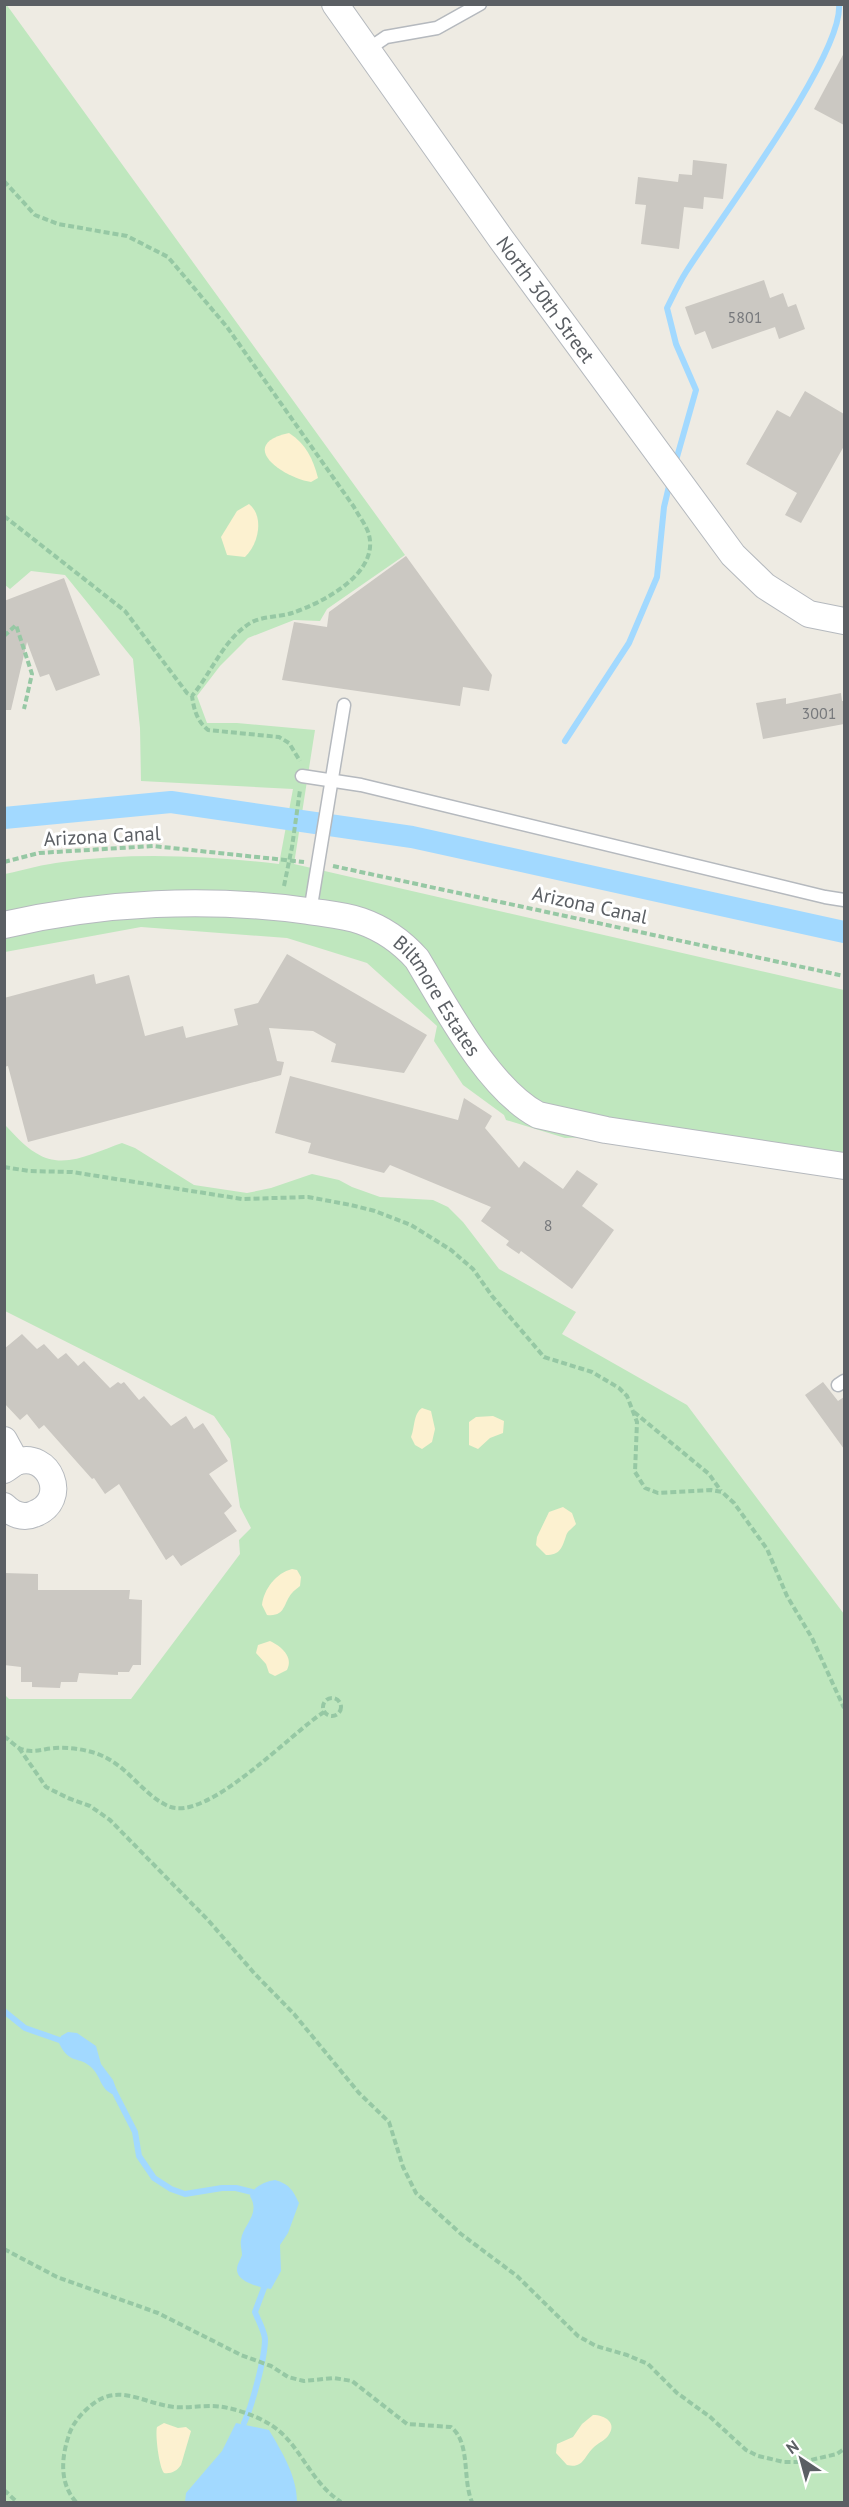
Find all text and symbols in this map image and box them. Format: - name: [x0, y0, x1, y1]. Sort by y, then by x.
- street label: North 30th Street: [490, 231, 601, 368]
- house number: 5801: [728, 307, 762, 327]
- house number: 3001: [802, 703, 836, 723]
- street label: Arizona Canal: [43, 820, 161, 852]
- street label: Arizona Canal: [530, 880, 650, 930]
- street label: Biltmore Estates: [388, 929, 486, 1061]
- house number: 8: [544, 1215, 552, 1235]
- north arrow: [771, 2429, 831, 2489]
- text: N: [782, 2436, 802, 2458]

